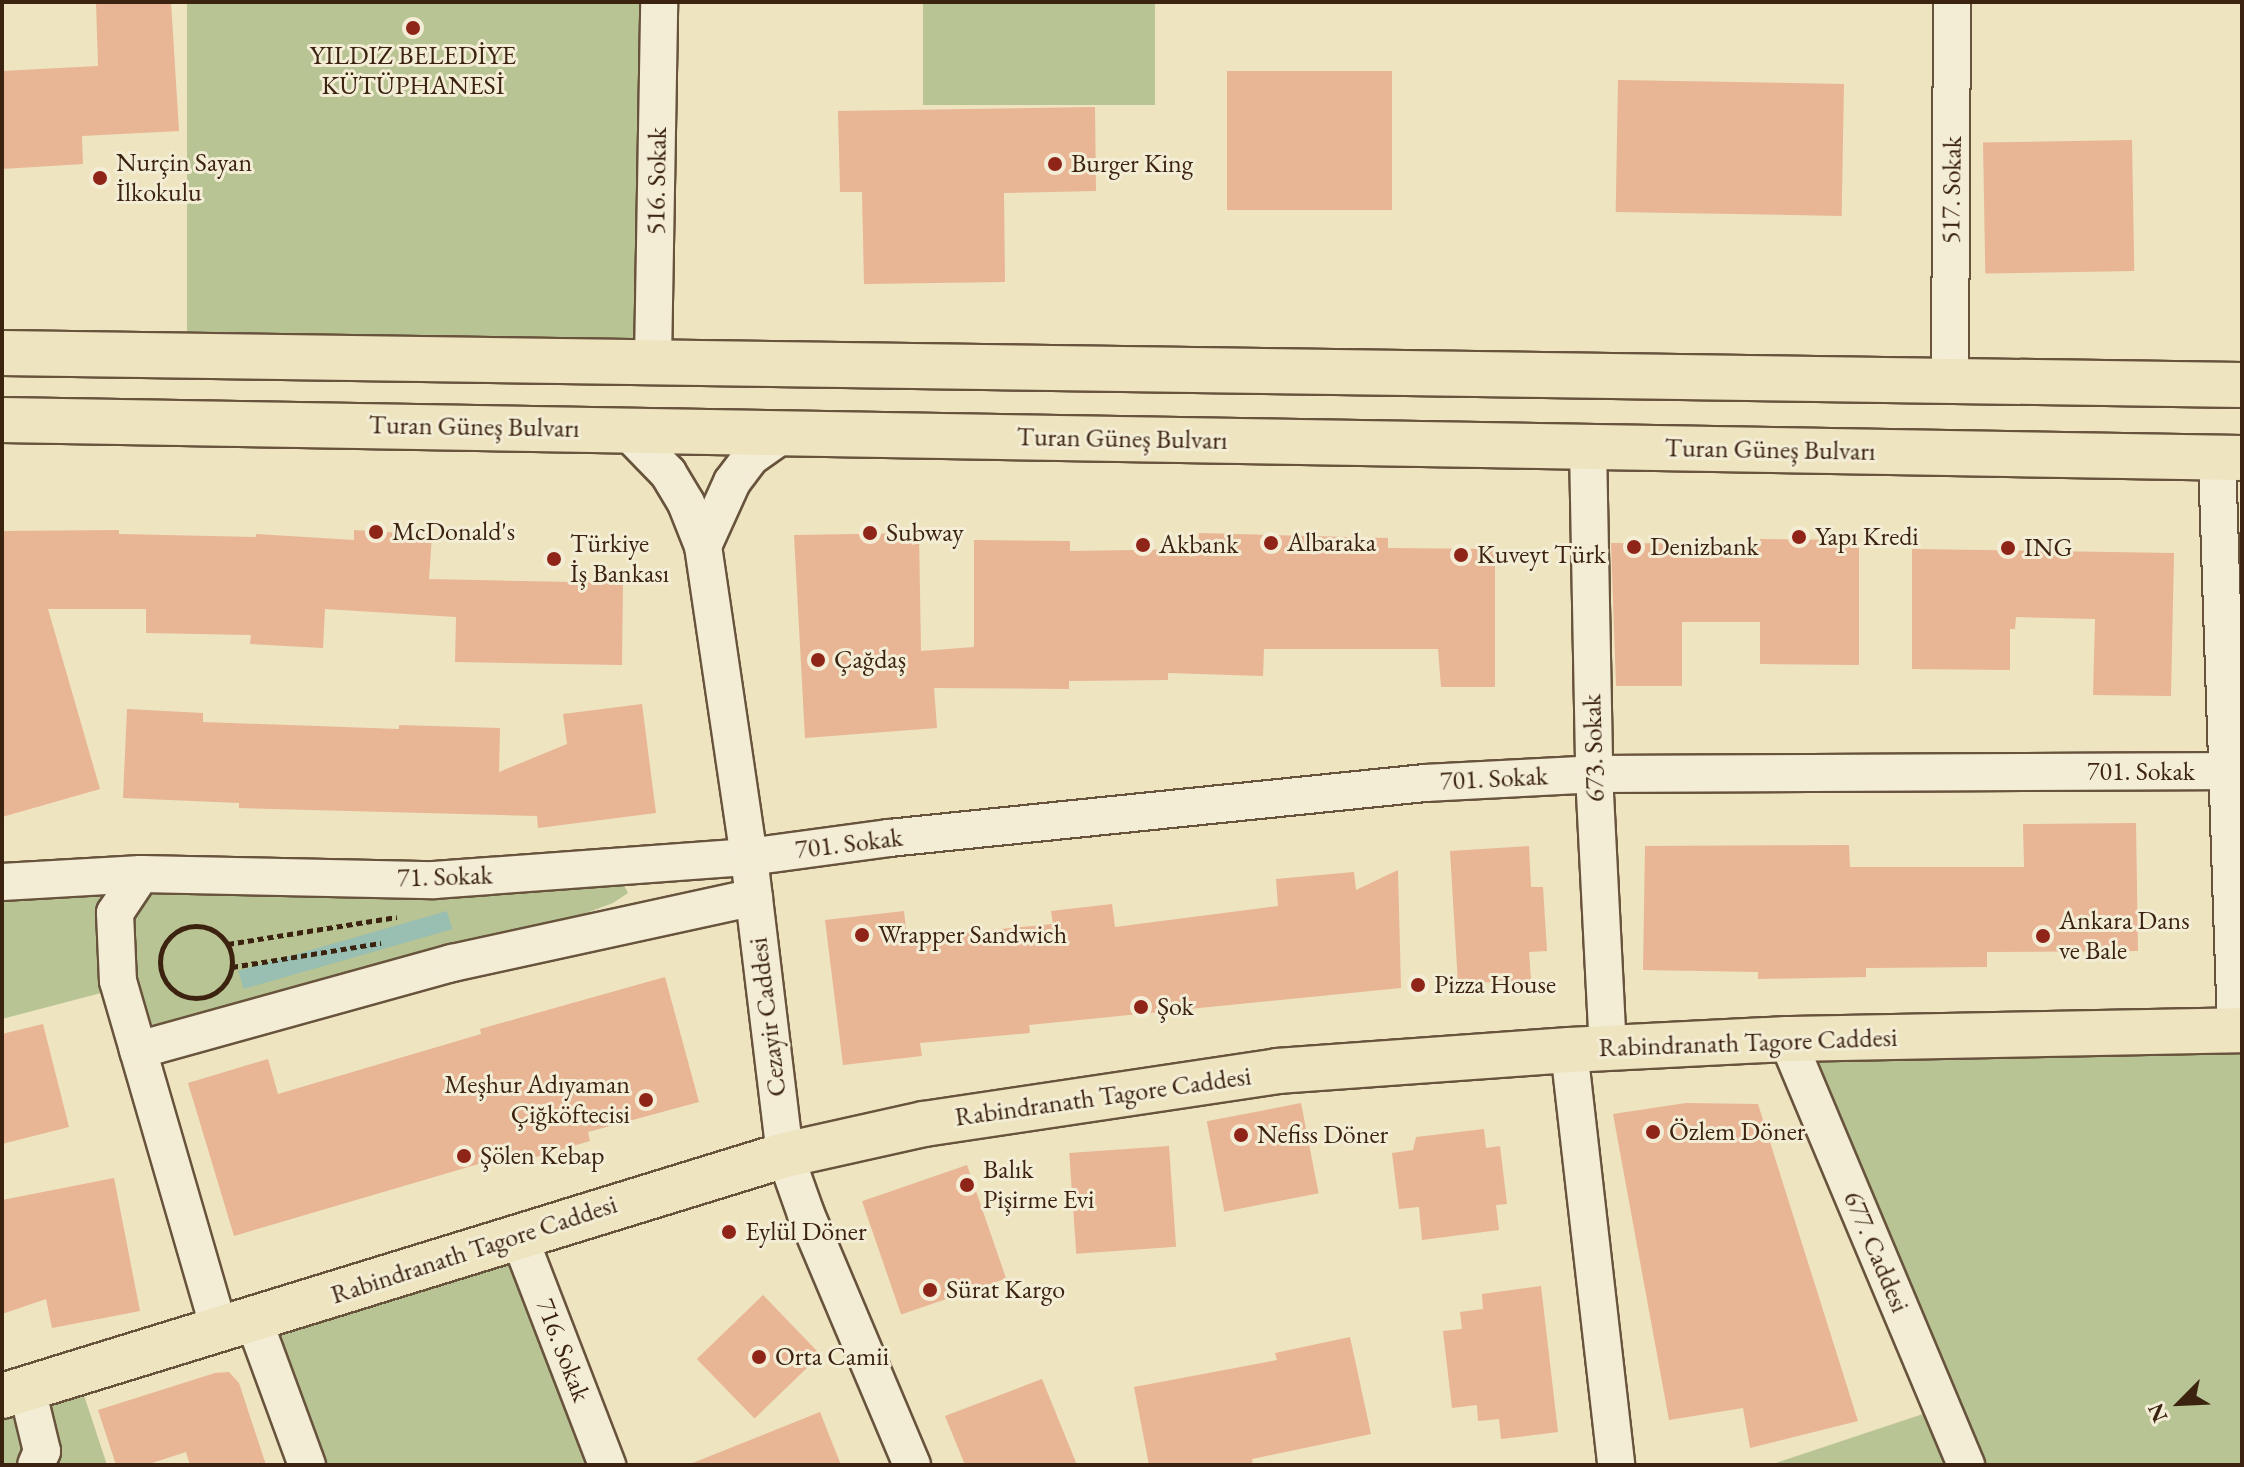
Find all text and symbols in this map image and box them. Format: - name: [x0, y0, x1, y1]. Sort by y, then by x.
- marker: YILDIZ BELEDİYE KÜTÜPHANESİ: [404, 19, 422, 37]
- place label: YILDIZ BELEDİYE KÜTÜPHANESİ: [310, 40, 516, 102]
- street label: 516. Sokak: [640, 127, 674, 235]
- street label: 517. Sokak: [1935, 136, 1969, 244]
- place label: Nurçin Sayan İlkokulu: [116, 147, 252, 208]
- place label: Burger King: [1071, 148, 1193, 180]
- marker: Burger King: [1046, 155, 1064, 173]
- marker: Nurçin Sayan İlkokulu: [91, 169, 109, 187]
- street label: Turan Güneş Bulvarı: [368, 410, 580, 444]
- street label: Turan Güneş Bulvarı: [1016, 422, 1228, 456]
- street label: Turan Güneş Bulvarı: [1664, 433, 1876, 467]
- place label: McDonald's: [392, 516, 515, 548]
- place label: Subway: [886, 517, 964, 549]
- place label: Yapı Kredi: [1815, 521, 1919, 553]
- marker: McDonald's: [367, 523, 385, 541]
- marker: Subway: [861, 524, 879, 542]
- place label: Albaraka: [1287, 527, 1376, 559]
- place label: Türkiye İş Bankası: [570, 528, 669, 590]
- marker: Yapı Kredi: [1790, 528, 1808, 546]
- place label: Akbank: [1159, 529, 1238, 561]
- place label: Denizbank: [1650, 531, 1759, 563]
- place label: ING: [2024, 532, 2072, 564]
- marker: Albaraka: [1262, 534, 1280, 552]
- marker: Akbank: [1134, 536, 1152, 554]
- marker: Denizbank: [1625, 538, 1643, 556]
- place label: Kuveyt Türk: [1477, 539, 1606, 571]
- marker: ING: [1999, 539, 2017, 557]
- marker: Kuveyt Türk: [1452, 546, 1470, 564]
- marker: Türkiye İş Bankası: [545, 550, 563, 568]
- place label: Çağdaş: [834, 644, 906, 676]
- marker: Çağdaş: [809, 651, 827, 669]
- street label: 673. Sokak: [1577, 694, 1611, 802]
- street label: 701. Sokak: [2087, 756, 2195, 788]
- street label: 701. Sokak: [1439, 761, 1549, 797]
- street label: 701. Sokak: [794, 822, 904, 866]
- street label: 71. Sokak: [397, 860, 493, 894]
- place label: Ankara Dans ve Bale: [2059, 905, 2190, 966]
- place label: Wrapper Sandwich: [878, 919, 1067, 951]
- marker: Wrapper Sandwich: [853, 926, 871, 944]
- marker: Ankara Dans ve Bale: [2034, 927, 2052, 945]
- street label: Cezayir Caddesi: [743, 936, 793, 1098]
- place label: Pizza House: [1434, 969, 1556, 1001]
- marker: Pizza House: [1409, 976, 1427, 994]
- place label: Şok: [1157, 991, 1194, 1023]
- marker: Şok: [1132, 998, 1150, 1016]
- street label: Rabindranath Tagore Caddesi: [1598, 1022, 1898, 1064]
- street label: Rabindranath Tagore Caddesi: [953, 1061, 1253, 1133]
- place label: Meşhur Adıyaman Çiğköftecisi: [444, 1069, 630, 1130]
- marker: Meşhur Adıyaman Çiğköftecisi: [637, 1091, 655, 1109]
- place label: Özlem Döner: [1669, 1116, 1805, 1148]
- place label: Nefiss Döner: [1257, 1119, 1388, 1151]
- marker: Özlem Döner: [1644, 1123, 1662, 1141]
- marker: Nefiss Döner: [1232, 1126, 1250, 1144]
- place label: Şölen Kebap: [480, 1140, 604, 1172]
- marker: Şölen Kebap: [455, 1147, 473, 1165]
- place label: Balık Pişirme Evi: [983, 1154, 1094, 1216]
- marker: Balık Pişirme Evi: [958, 1176, 976, 1194]
- street label: 677. Caddesi: [1837, 1187, 1915, 1317]
- street label: Rabindranath Tagore Caddesi: [327, 1189, 621, 1311]
- place label: Eylül Döner: [745, 1216, 867, 1248]
- marker: Eylül Döner: [720, 1223, 738, 1241]
- place label: Sürat Kargo: [946, 1274, 1065, 1306]
- marker: Sürat Kargo: [921, 1281, 939, 1299]
- street label: 716. Sokak: [529, 1294, 597, 1406]
- place label: Orta Camii: [775, 1341, 889, 1373]
- marker: Orta Camii: [750, 1348, 768, 1366]
- north arrow: [2140, 1363, 2220, 1443]
- text: N: [2141, 1399, 2174, 1427]

